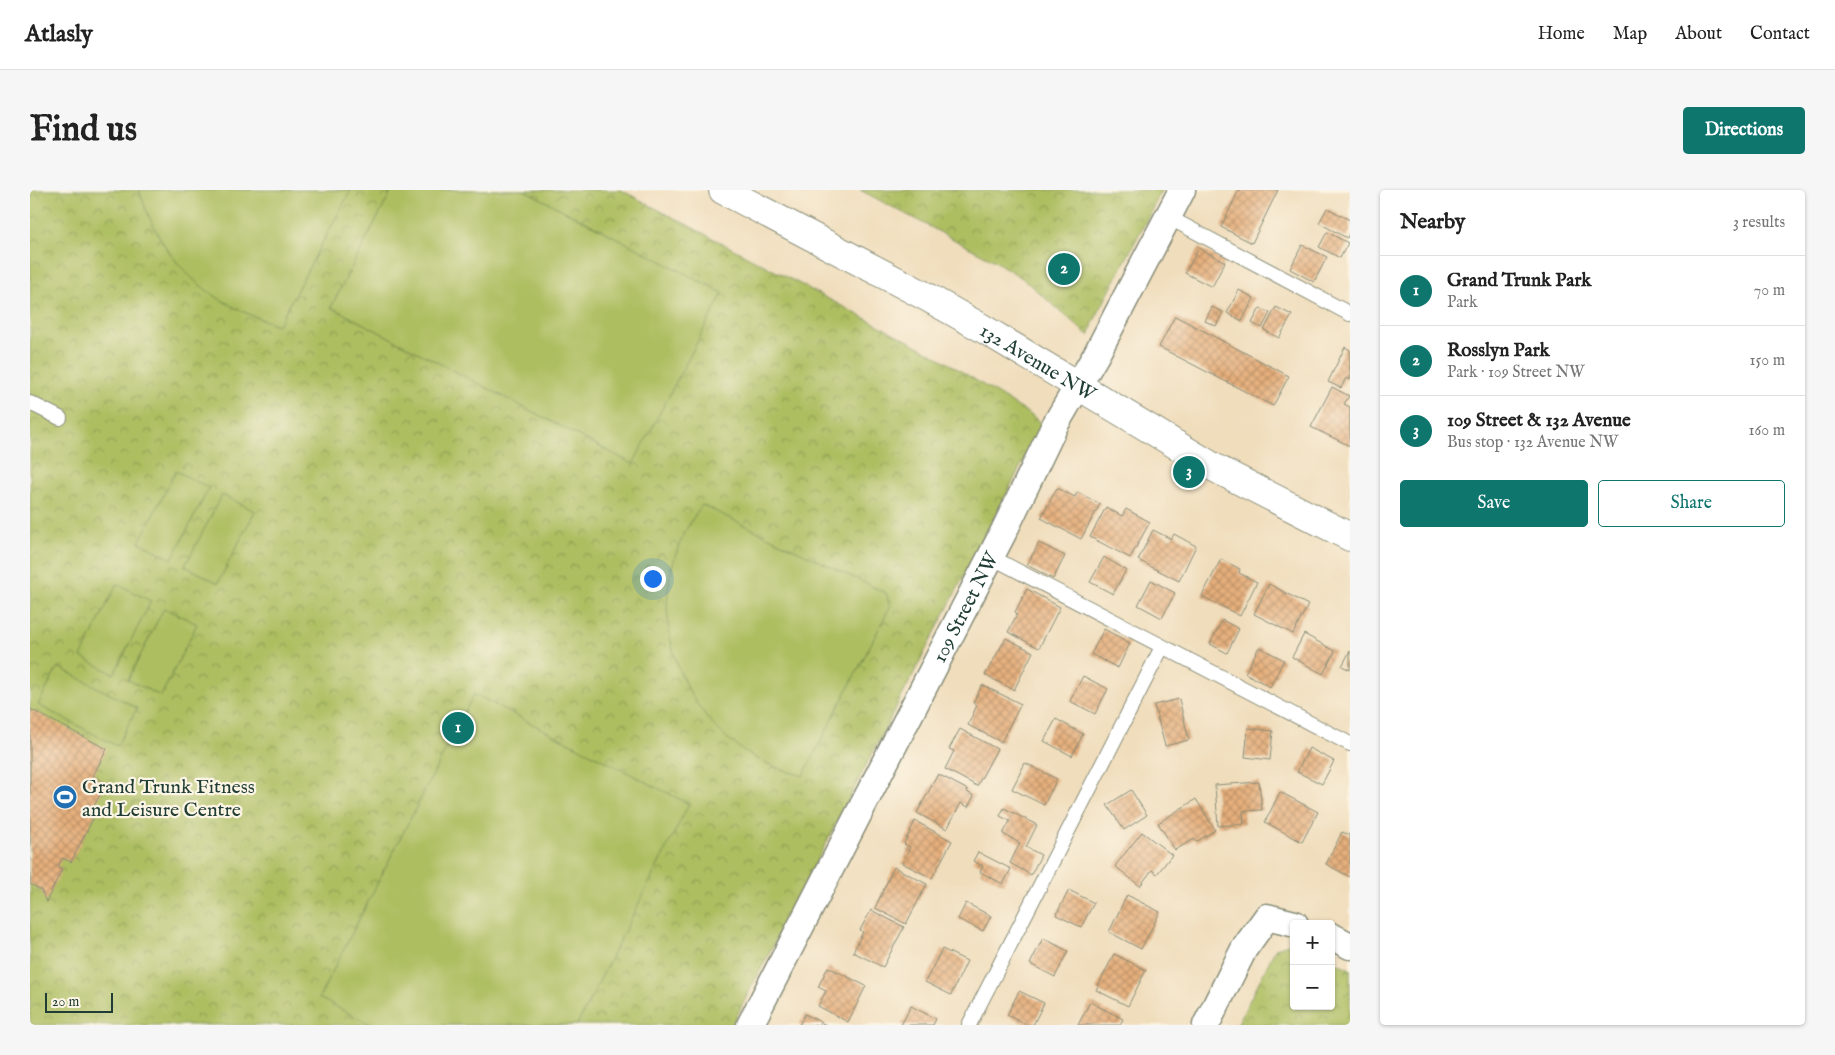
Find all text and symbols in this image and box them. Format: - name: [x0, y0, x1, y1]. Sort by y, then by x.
- text: Atlasly: [25, 19, 93, 50]
- text: Home: [1538, 23, 1585, 46]
- text: Map: [1613, 23, 1647, 46]
- text: About: [1675, 23, 1722, 46]
- text: Contact: [1750, 23, 1810, 46]
- button: Directions: [1683, 107, 1805, 154]
- text: Find us: [30, 108, 137, 153]
- text: Nearby: [1400, 209, 1465, 236]
- text: 3 results: [1733, 213, 1785, 233]
- pin: 2: [1048, 250, 1080, 288]
- text: Grand Trunk Park: [1447, 269, 1592, 293]
- text: 1: [1413, 281, 1419, 301]
- text: 70 m: [1754, 281, 1785, 301]
- text: Park: [1447, 293, 1477, 313]
- street label: 132 Avenue NW: [975, 319, 1101, 408]
- text: Rosslyn Park: [1447, 339, 1550, 363]
- text: 2: [1412, 351, 1420, 371]
- text: 150 m: [1750, 351, 1785, 371]
- text: Park · 109 Street NW: [1447, 363, 1585, 383]
- text: 109 Street & 132 Avenue: [1447, 409, 1631, 433]
- text: 3: [1413, 421, 1419, 441]
- text: 160 m: [1749, 421, 1785, 441]
- text: Bus stop · 132 Avenue NW: [1447, 433, 1618, 453]
- pin: 3: [1173, 453, 1205, 491]
- button: Save: [1400, 480, 1588, 527]
- button: Share: [1598, 480, 1785, 527]
- street label: 109 Street NW: [928, 547, 1005, 667]
- your location: [640, 566, 666, 592]
- pin: 1: [442, 709, 474, 747]
- place label: Grand Trunk Fitness and Leisure Centre: [82, 775, 255, 823]
- sports icon: Grand Trunk Fitness and Leisure Centre: [52, 784, 78, 810]
- map controls: [1290, 920, 1335, 1010]
- button: +: [1290, 920, 1335, 965]
- button: −: [1290, 965, 1335, 1010]
- scale bar: [45, 990, 112, 1013]
- text: 20 m: [52, 993, 79, 1011]

